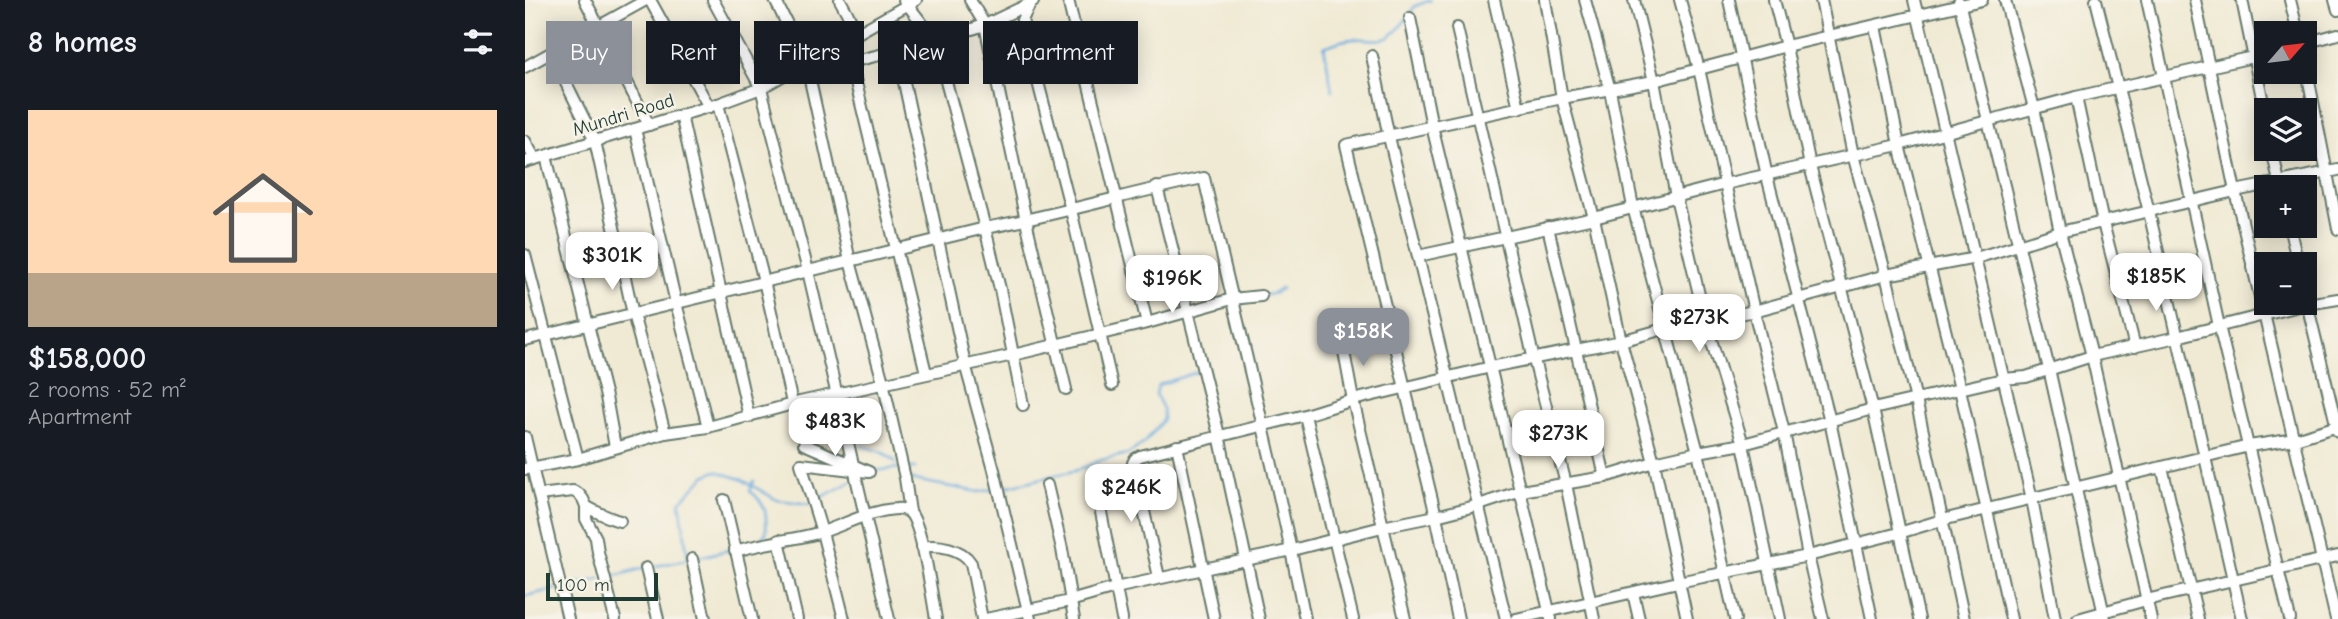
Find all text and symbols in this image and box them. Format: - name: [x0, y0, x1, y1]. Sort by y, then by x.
- chip: Buy: [546, 21, 632, 84]
- chip: Rent: [646, 21, 740, 84]
- chip: Filters: [754, 21, 864, 84]
- chip: New: [878, 21, 969, 84]
- chip: Apartment: [983, 21, 1138, 84]
- north arrow: [2254, 21, 2317, 84]
- map controls: [2254, 21, 2317, 315]
- icon: filters: [459, 23, 497, 61]
- text: 8 homes: [28, 25, 137, 60]
- street label: Mundri Road: [570, 89, 677, 141]
- button: layers: [2254, 98, 2317, 161]
- icon: home: [200, 155, 326, 281]
- button: +: [2254, 175, 2317, 238]
- pin: $301K: [563, 232, 661, 292]
- text: $301K: [582, 241, 642, 268]
- button: −: [2254, 252, 2317, 315]
- pin: $185K: [2107, 254, 2205, 313]
- pin: $196K: [1123, 256, 1221, 315]
- text: $185K: [2126, 262, 2186, 289]
- text: $196K: [1142, 264, 1202, 291]
- pin: $273K: [1650, 294, 1748, 354]
- text: $273K: [1669, 303, 1729, 330]
- pin: $158K: [1314, 308, 1412, 368]
- text: $158K: [1333, 317, 1393, 344]
- text: $158,000: [28, 341, 146, 376]
- text: 2 rooms · 52 m²: [28, 376, 186, 403]
- pin: $483K: [786, 398, 884, 458]
- text: Apartment: [28, 403, 131, 430]
- text: $483K: [805, 407, 865, 434]
- pin: $273K: [1509, 410, 1607, 470]
- text: $273K: [1528, 419, 1588, 446]
- pin: $246K: [1082, 464, 1180, 524]
- text: $246K: [1101, 473, 1161, 500]
- scale bar: [546, 570, 658, 602]
- text: 100 m: [557, 574, 610, 596]

